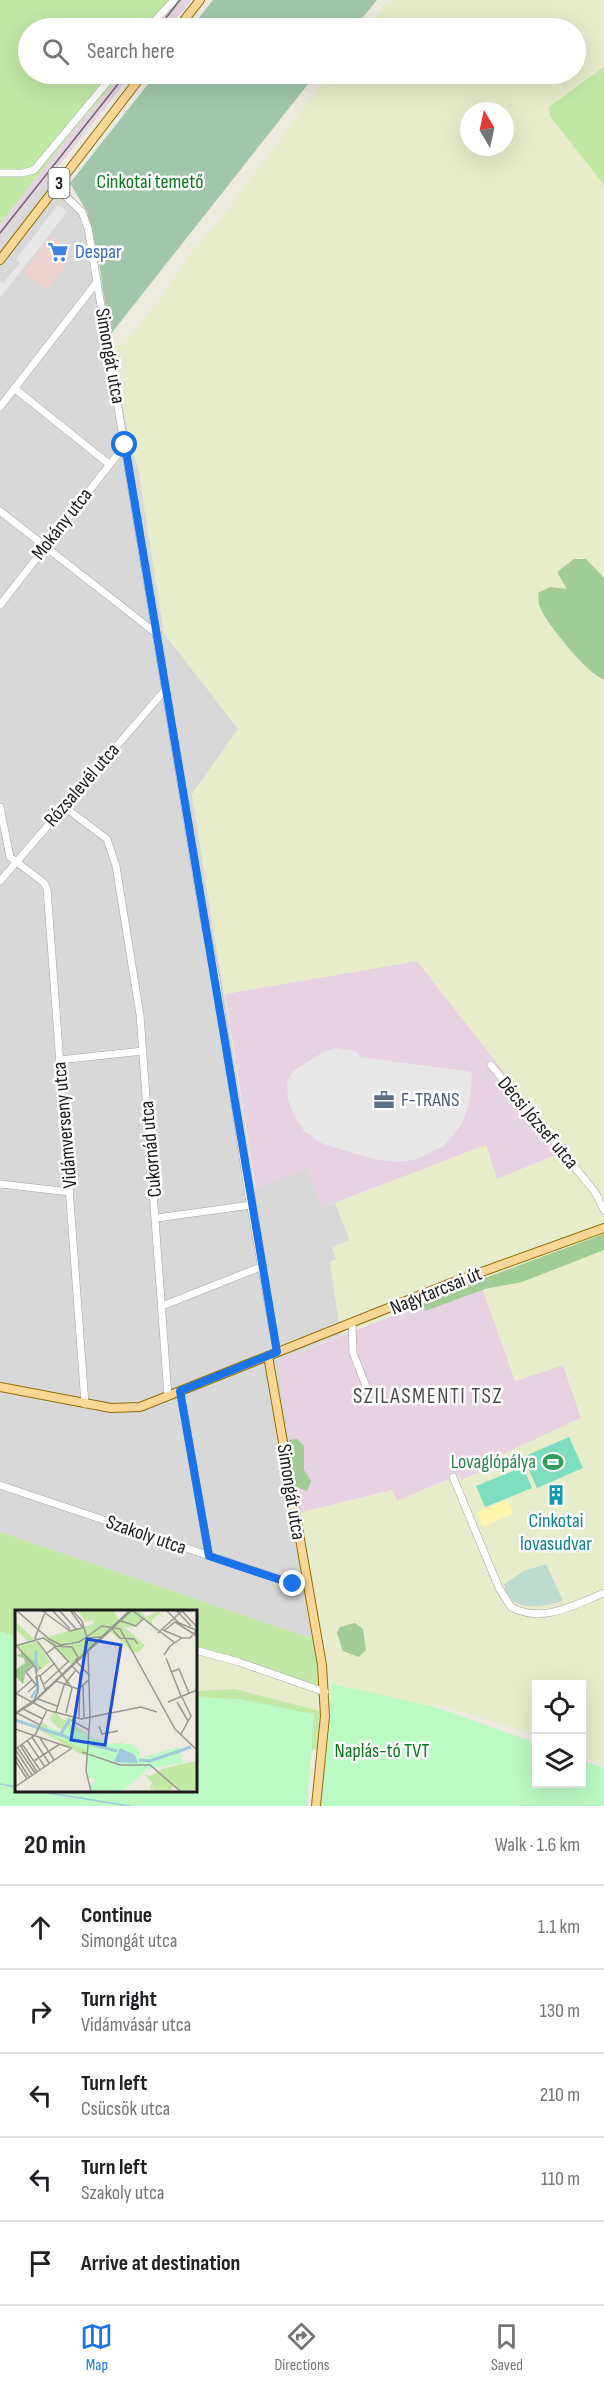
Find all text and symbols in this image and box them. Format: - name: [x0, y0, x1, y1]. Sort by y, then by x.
- search box: [18, 18, 586, 84]
- icon: search: [39, 35, 72, 68]
- text: Search here: [87, 38, 174, 65]
- north arrow: [460, 102, 514, 156]
- road number: 3: [48, 168, 70, 198]
- park label: Cinkotai temető: [96, 170, 204, 194]
- supermarket icon: Despar: [46, 240, 70, 264]
- place label: Despar: [75, 240, 122, 264]
- street label: Simongát utca: [90, 306, 130, 406]
- route start: [111, 431, 137, 457]
- street label: Mokány utca: [26, 483, 98, 565]
- street label: Rózsalevél utca: [39, 738, 125, 832]
- street label: Vidámverseny utca: [48, 1061, 82, 1189]
- street label: Décsi József utca: [492, 1072, 584, 1174]
- office icon: F-TRANS: [372, 1088, 396, 1112]
- place label: F-TRANS: [401, 1088, 459, 1112]
- street label: Cukornád utca: [135, 1100, 167, 1198]
- street label: Nagytarcsai út: [387, 1262, 485, 1320]
- district label: SZILASMENTI TSZ: [353, 1383, 503, 1410]
- street label: Simongát utca: [272, 1443, 310, 1541]
- place label: Lovaglópálya: [451, 1450, 536, 1474]
- sports icon: Lovaglópálya: [541, 1450, 565, 1474]
- building icon: Cinkotai lovasudvar: [544, 1483, 568, 1507]
- place label: Cinkotai lovasudvar: [520, 1509, 592, 1556]
- street label: Szakoly utca: [103, 1510, 189, 1560]
- route end: [279, 1570, 305, 1596]
- inset map: [15, 1610, 196, 1791]
- map controls: [532, 1680, 586, 1788]
- button: locate: [532, 1680, 586, 1734]
- button: layers: [532, 1734, 586, 1788]
- park label: Naplás-tó TVT: [335, 1739, 429, 1763]
- text: 20 min: [24, 1830, 86, 1861]
- text: Walk · 1.6 km: [495, 1833, 580, 1857]
- text: Continue: [81, 1902, 152, 1929]
- icon: ahead: [24, 1911, 57, 1944]
- text: 1.1 km: [538, 1915, 580, 1939]
- text: Simongát utca: [81, 1929, 177, 1953]
- text: Turn right: [81, 1986, 157, 2013]
- icon: right: [24, 1995, 57, 2028]
- text: 130 m: [540, 1999, 580, 2023]
- text: Vidámvásár utca: [81, 2013, 191, 2037]
- text: Turn left: [81, 2070, 147, 2097]
- icon: left: [24, 2079, 57, 2112]
- text: 210 m: [540, 2083, 580, 2107]
- text: Csücsök utca: [81, 2097, 170, 2121]
- text: Turn left: [81, 2154, 147, 2181]
- icon: left: [24, 2163, 57, 2196]
- text: 110 m: [541, 2167, 580, 2191]
- text: Szakoly utca: [81, 2181, 164, 2205]
- icon: arrive: [24, 2247, 57, 2280]
- text: Arrive at destination: [81, 2250, 240, 2277]
- tab: Map: [80, 2320, 113, 2375]
- tab: Directions: [274, 2320, 329, 2375]
- tab: Saved: [490, 2320, 523, 2375]

